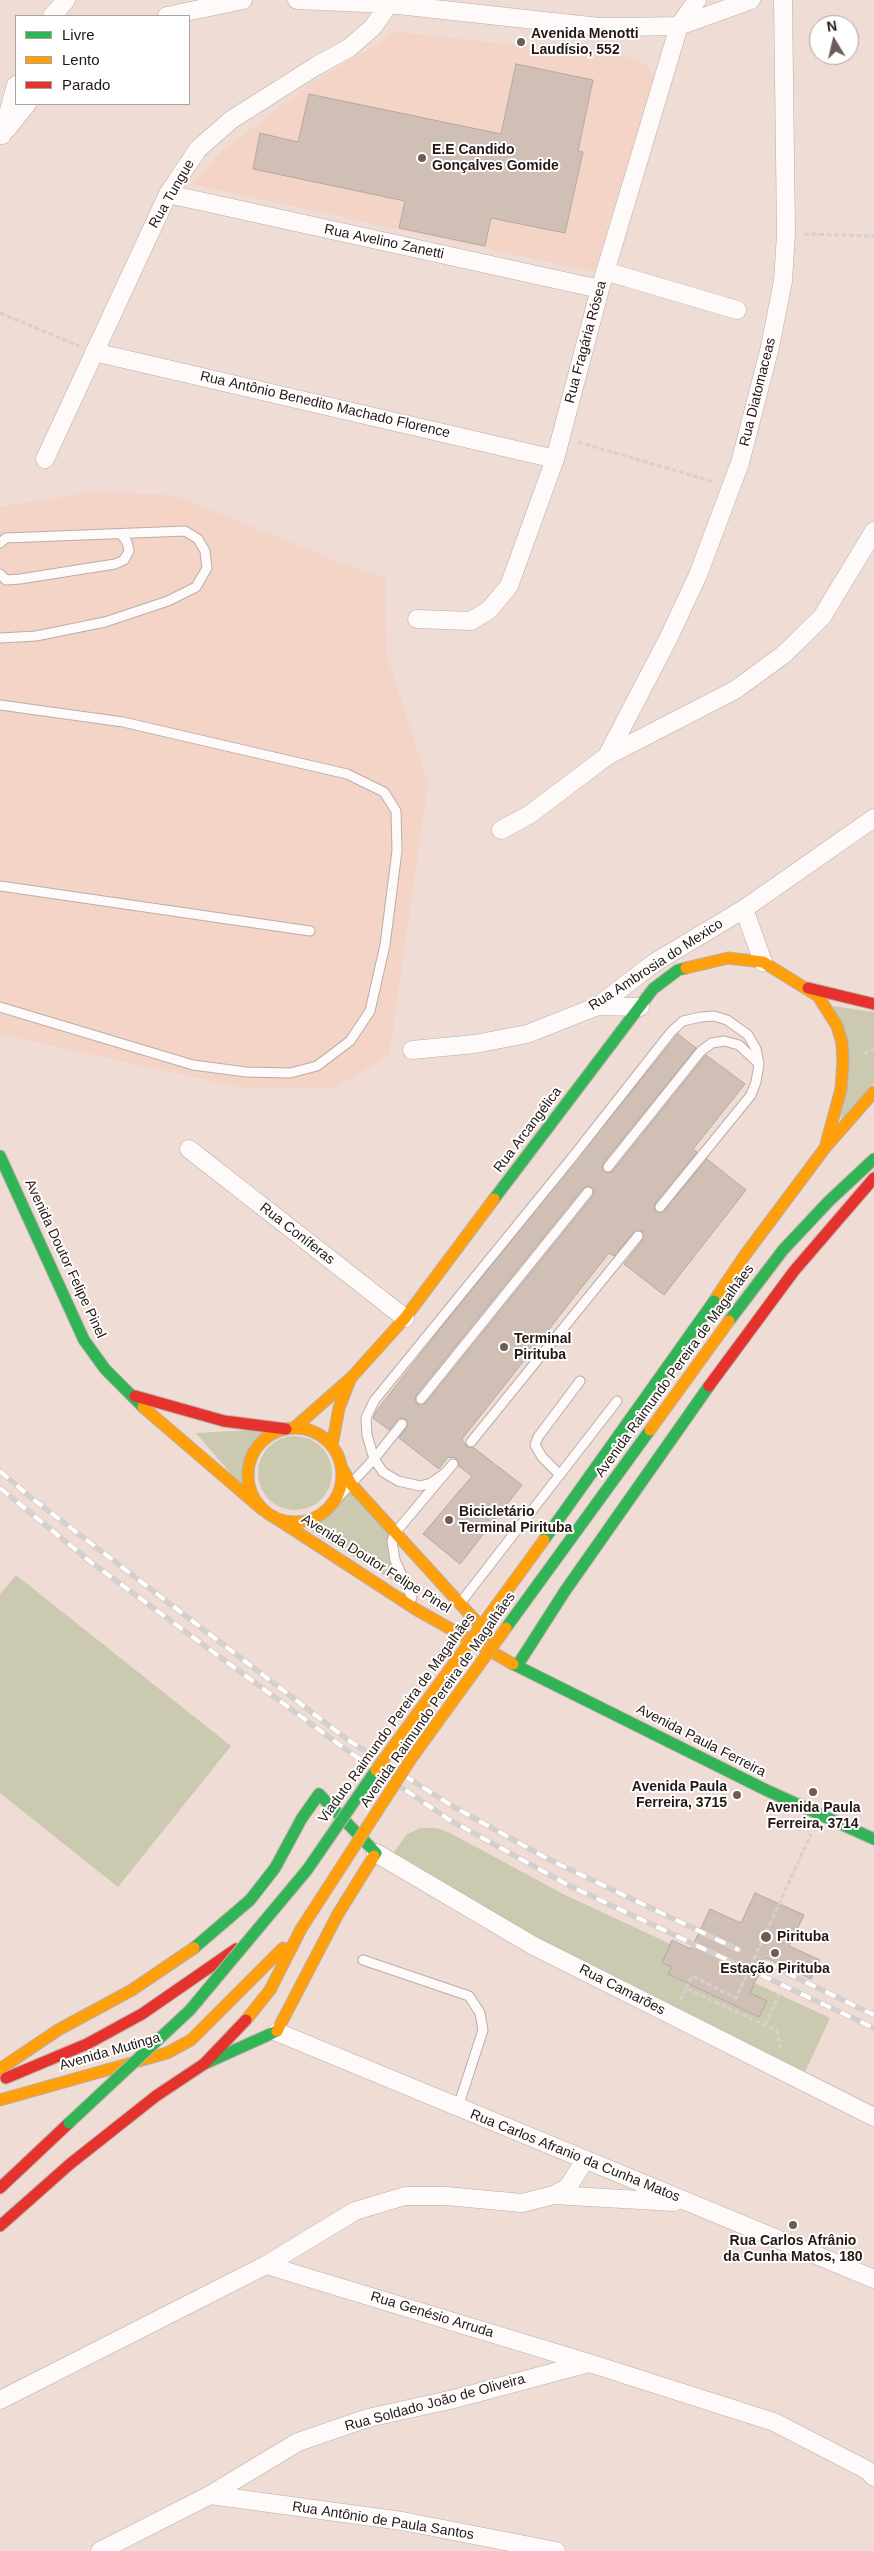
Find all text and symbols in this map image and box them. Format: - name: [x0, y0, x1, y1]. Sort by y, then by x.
- legend: [15, 15, 190, 105]
- north arrow: [809, 15, 859, 65]
- text: N: [826, 17, 838, 35]
- text: Livre: [62, 26, 95, 43]
- place label: Avenida Menotti Laudísio, 552: [531, 26, 639, 58]
- marker: Avenida Menotti Laudísio, 552: [515, 36, 527, 48]
- text: Lento: [62, 51, 100, 68]
- text: Parado: [62, 76, 110, 93]
- place label: E.E Candido Gonçalves Gomide: [432, 142, 559, 174]
- marker: E.E Candido Gonçalves Gomide: [416, 152, 428, 164]
- street label: Rua Tungue: [146, 157, 198, 231]
- street label: Rua Avelino Zanetti: [323, 221, 445, 263]
- street label: Rua Fragária Rósea: [562, 279, 610, 405]
- street label: Rua Diatomaceas: [736, 336, 780, 448]
- street label: Rua Antônio Benedito Machado Florence: [198, 368, 452, 442]
- street label: Rua Ambrosia do Mexico: [586, 915, 726, 1015]
- street label: Rua Arcangélica: [490, 1084, 566, 1176]
- street label: Avenida Doutor Felipe Pinel: [21, 1177, 109, 1341]
- street label: Rua Coníferas: [256, 1200, 338, 1268]
- street label: Avenida Raimundo Pereira de Magalhães: [592, 1261, 758, 1481]
- place label: Terminal Pirituba: [514, 1331, 571, 1364]
- marker: Terminal Pirituba: [498, 1341, 510, 1353]
- place label: Bicicletário Terminal Pirituba: [459, 1504, 572, 1536]
- street label: Avenida Doutor Felipe Pinel: [298, 1511, 454, 1617]
- marker: Bicicletário Terminal Pirituba: [443, 1514, 455, 1526]
- street label: Avenida Raimundo Pereira de Magalhães: [357, 1589, 519, 1811]
- street label: Viaduto Raimundo Pereira de Magalhães: [315, 1610, 479, 1826]
- street label: Avenida Paula Ferreira: [634, 1701, 768, 1781]
- place label: Avenida Paula Ferreira, 3715: [632, 1779, 727, 1811]
- marker: Avenida Paula Ferreira, 3714: [807, 1786, 819, 1798]
- marker: Avenida Paula Ferreira, 3715: [731, 1789, 743, 1801]
- place label: Avenida Paula Ferreira, 3714: [765, 1800, 861, 1832]
- place label: Pirituba: [777, 1929, 829, 1945]
- marker: Pirituba: [759, 1930, 773, 1944]
- marker: Estação Pirituba: [769, 1947, 781, 1959]
- street label: Rua Camarões: [576, 1961, 668, 2019]
- place label: Estação Pirituba: [720, 1961, 830, 1977]
- street label: Avenida Mutinga: [58, 2030, 162, 2074]
- street label: Rua Carlos Afranio da Cunha Matos: [468, 2106, 682, 2206]
- marker: Rua Carlos Afrânio da Cunha Matos, 180: [787, 2219, 799, 2231]
- place label: Rua Carlos Afrânio da Cunha Matos, 180: [723, 2233, 863, 2266]
- street label: Rua Genésio Arruda: [369, 2288, 495, 2342]
- street label: Rua Soldado João de Oliveira: [343, 2371, 527, 2435]
- street label: Rua Antônio de Paula Santos: [291, 2498, 475, 2544]

